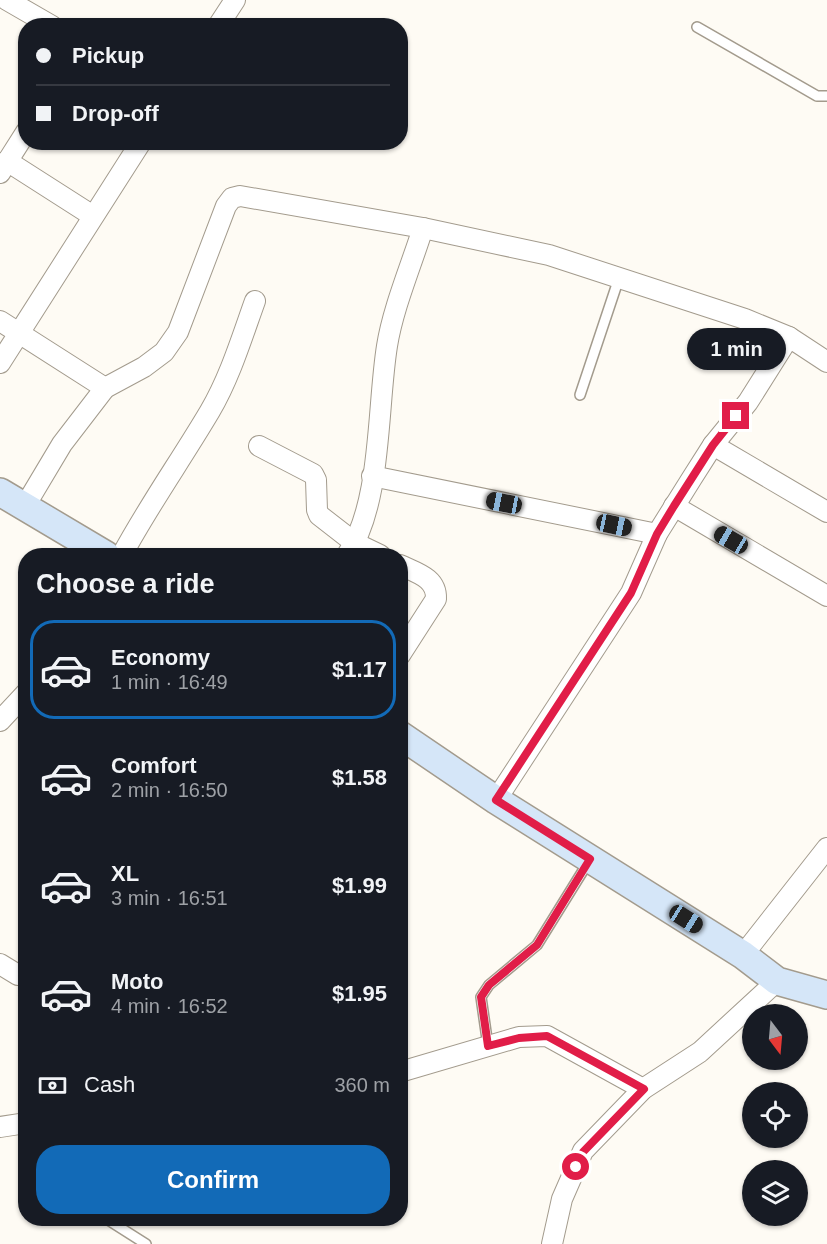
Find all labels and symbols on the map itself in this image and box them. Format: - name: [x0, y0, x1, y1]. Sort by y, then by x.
- callout: 1 min: [686, 329, 786, 371]
- route end: [722, 402, 749, 429]
- car: [485, 491, 523, 515]
- car: [595, 512, 633, 538]
- car: [711, 523, 751, 557]
- car: [666, 902, 706, 936]
- north arrow: [742, 1004, 808, 1070]
- route start: [562, 1153, 589, 1180]

